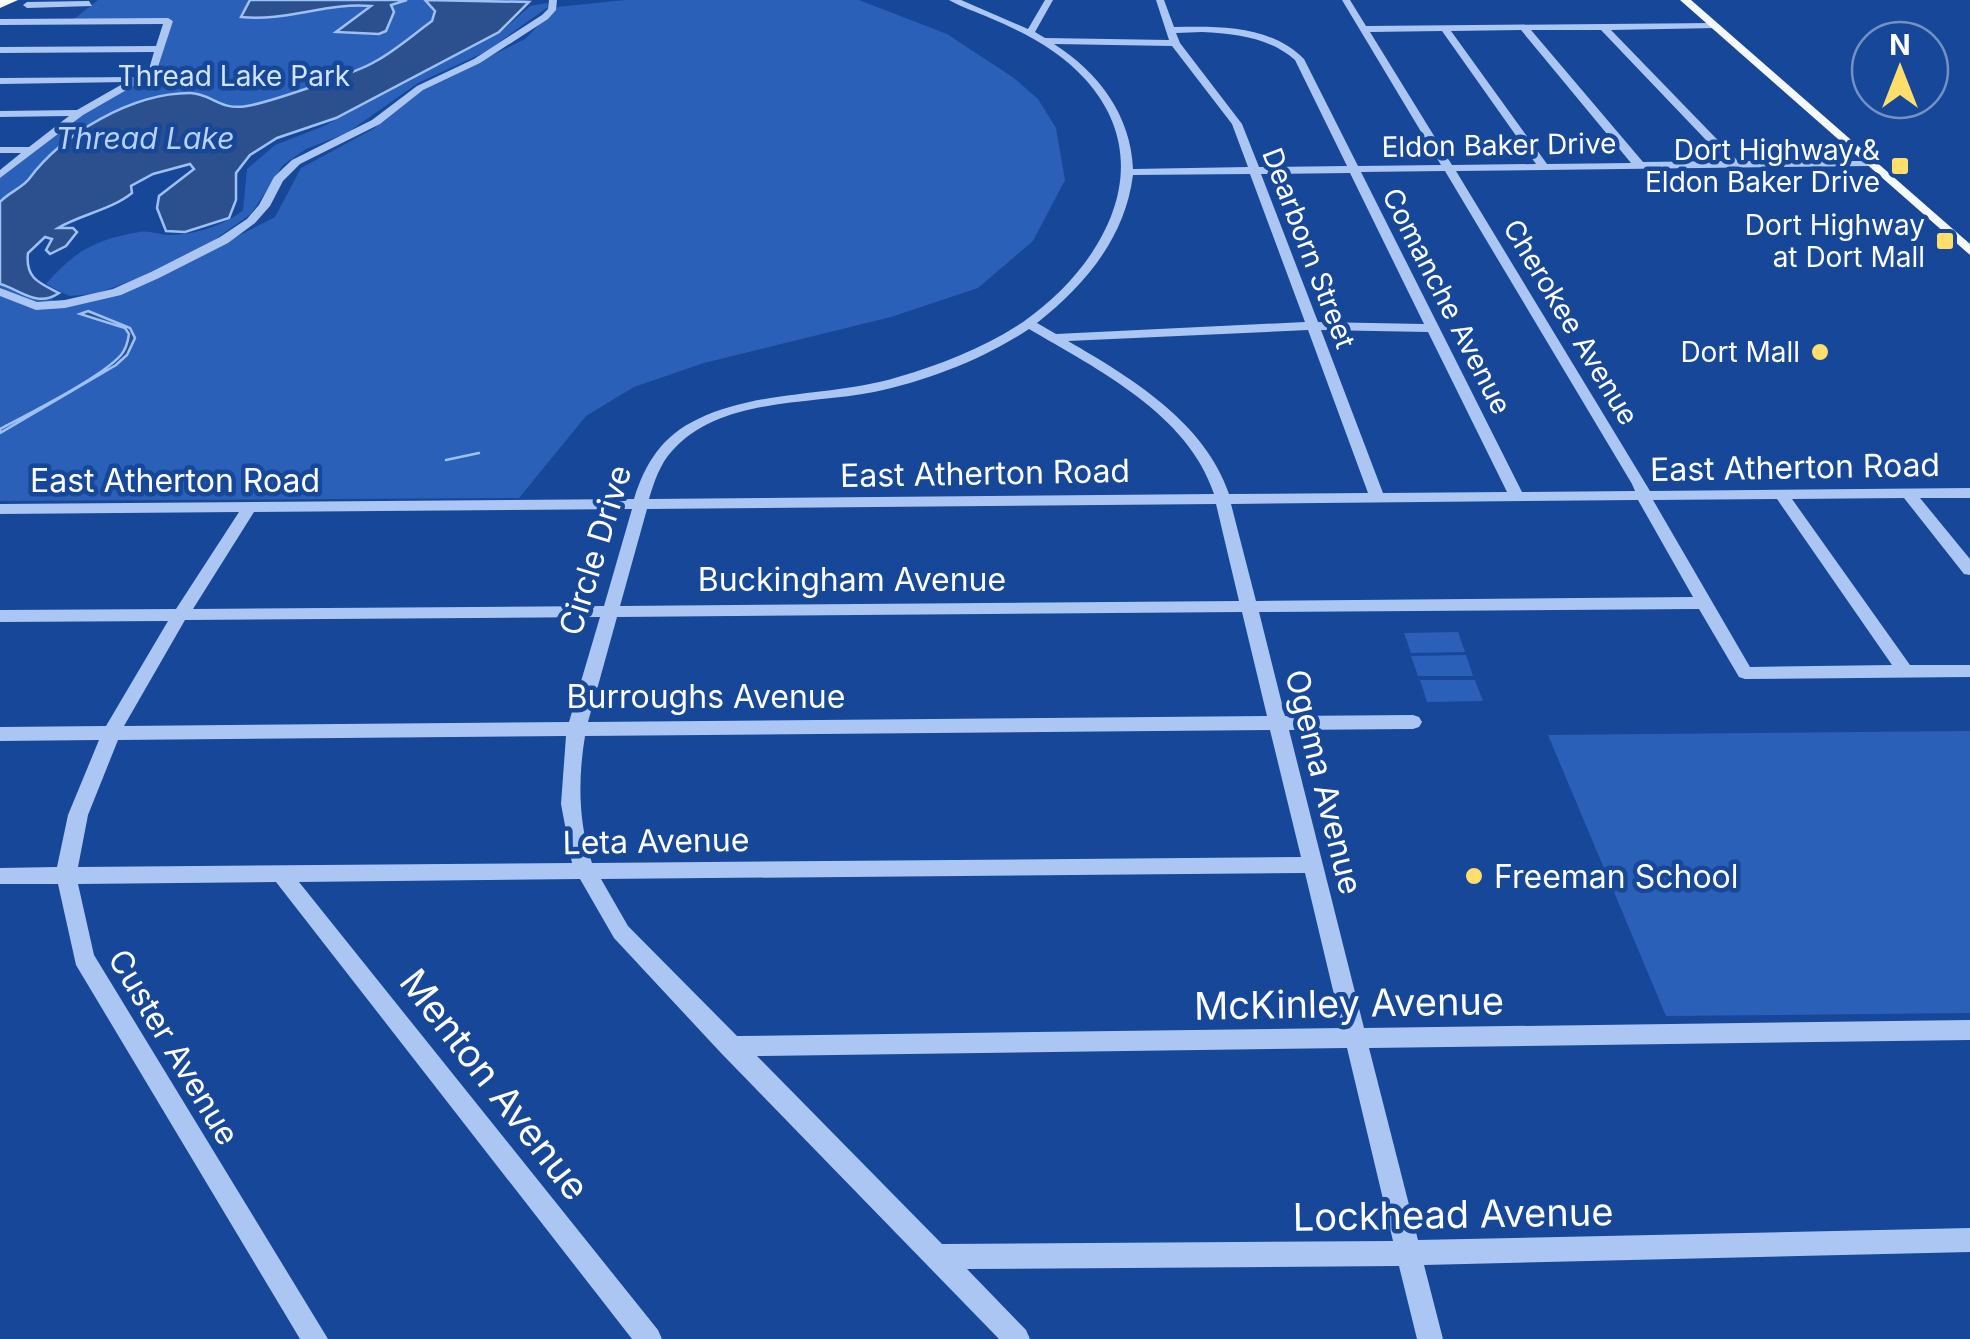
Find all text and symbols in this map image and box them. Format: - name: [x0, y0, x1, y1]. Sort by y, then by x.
- north arrow: [1850, 20, 1950, 120]
- text: N: [1889, 28, 1911, 62]
- park label: Thread Lake Park: [118, 59, 350, 93]
- water label: Thread Lake: [56, 120, 234, 156]
- street label: Eldon Baker Drive: [1381, 126, 1617, 164]
- place label: Dort Highway & Eldon Baker Drive: [1645, 133, 1880, 199]
- street label: Dearborn Street: [1255, 143, 1363, 353]
- marker: Dort Highway & Eldon Baker Drive: [1889, 155, 1911, 177]
- street label: Comanche Avenue: [1375, 182, 1519, 420]
- place label: Dort Highway at Dort Mall: [1745, 208, 1925, 274]
- street label: Cherokee Avenue: [1496, 213, 1646, 431]
- marker: Dort Highway at Dort Mall: [1934, 230, 1956, 252]
- place label: Dort Mall: [1680, 335, 1800, 369]
- marker: Dort Mall: [1809, 341, 1831, 363]
- street label: East Atherton Road: [1650, 445, 1940, 489]
- street label: East Atherton Road: [840, 451, 1130, 495]
- street label: Circle Drive: [551, 460, 639, 640]
- street label: East Atherton Road: [30, 461, 320, 500]
- street label: Buckingham Avenue: [698, 560, 1006, 599]
- street label: Ogema Avenue: [1277, 666, 1371, 898]
- street label: Burroughs Avenue: [567, 677, 845, 716]
- street label: Leta Avenue: [562, 820, 750, 862]
- place label: Freeman School: [1494, 857, 1739, 896]
- marker: Freeman School: [1463, 865, 1485, 887]
- street label: Custer Avenue: [100, 942, 248, 1152]
- street label: Menton Avenue: [391, 959, 599, 1209]
- street label: McKinley Avenue: [1194, 977, 1504, 1029]
- street label: Lockhead Avenue: [1292, 1188, 1614, 1240]

